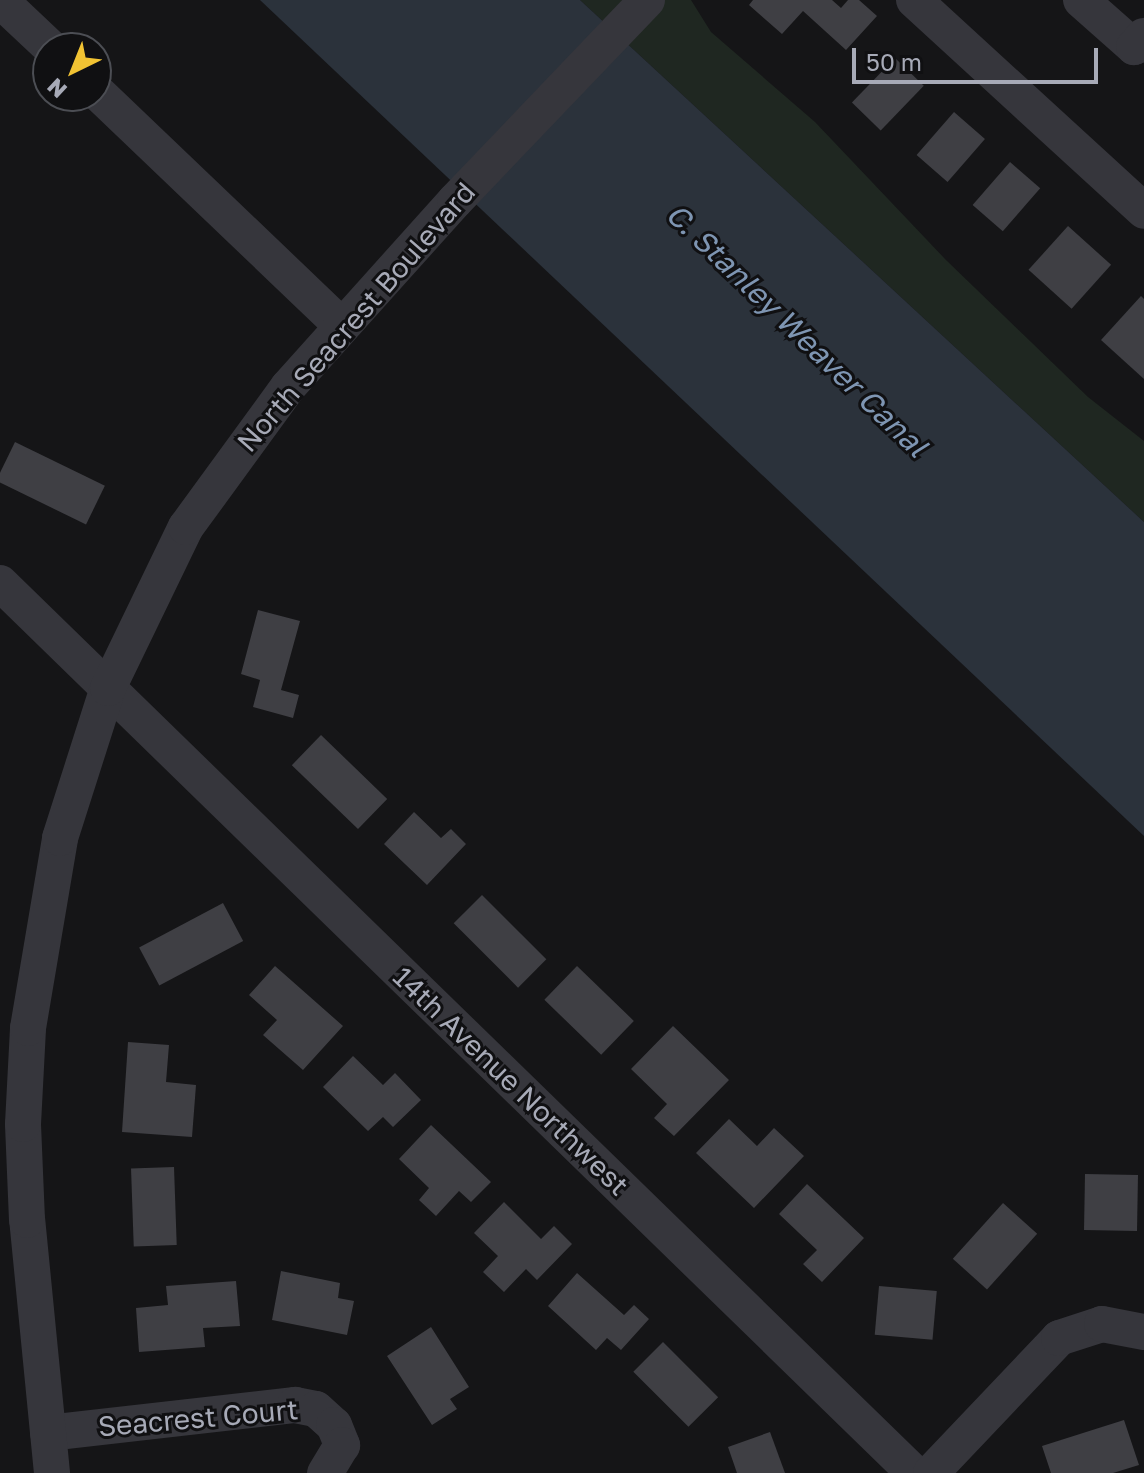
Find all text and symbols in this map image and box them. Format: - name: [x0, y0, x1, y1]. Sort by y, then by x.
- north arrow: [32, 32, 112, 112]
- scale bar: [856, 32, 1102, 82]
- text: 50 m: [866, 47, 922, 76]
- text: N: [41, 73, 72, 104]
- street label: North Seacrest Boulevard: [230, 176, 482, 458]
- water label: C. Stanley Weaver Canal: [659, 196, 935, 464]
- street label: 14th Avenue Northwest: [386, 960, 636, 1202]
- street label: Seacrest Court: [97, 1393, 299, 1443]

